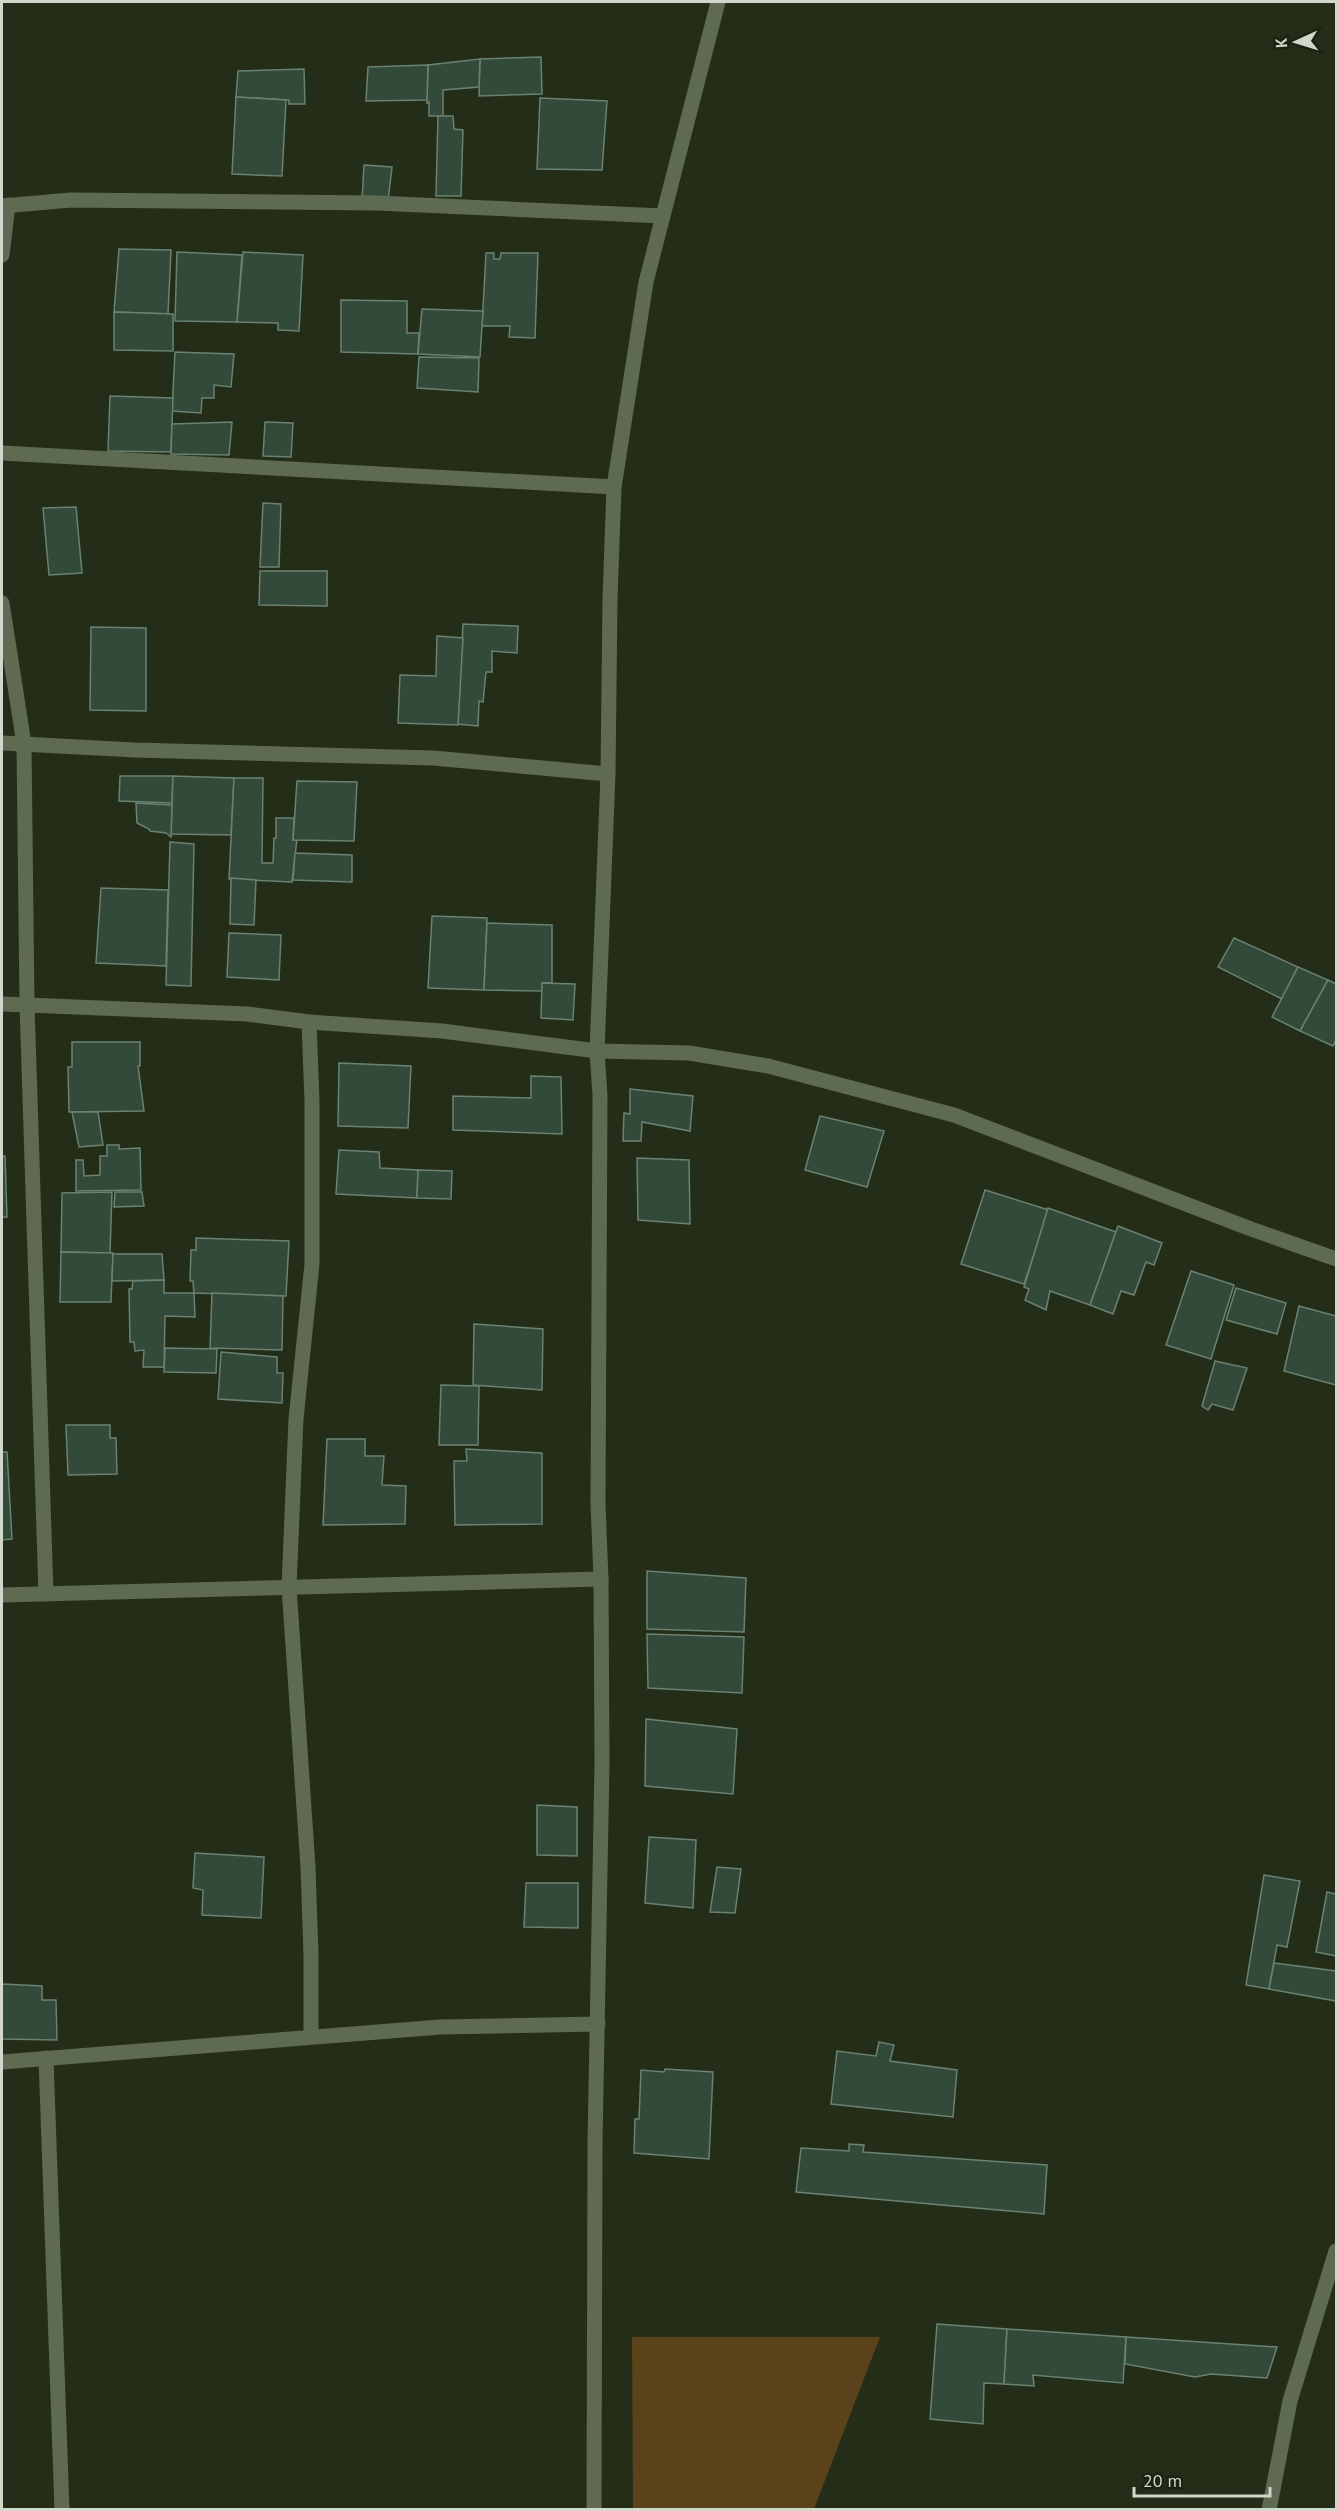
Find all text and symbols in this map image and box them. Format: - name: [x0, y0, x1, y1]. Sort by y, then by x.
- north arrow: [1266, 12, 1326, 72]
- text: K: [1271, 37, 1291, 49]
- scale bar: [1134, 2460, 1270, 2498]
- text: 20 m: [1143, 2469, 1182, 2492]

